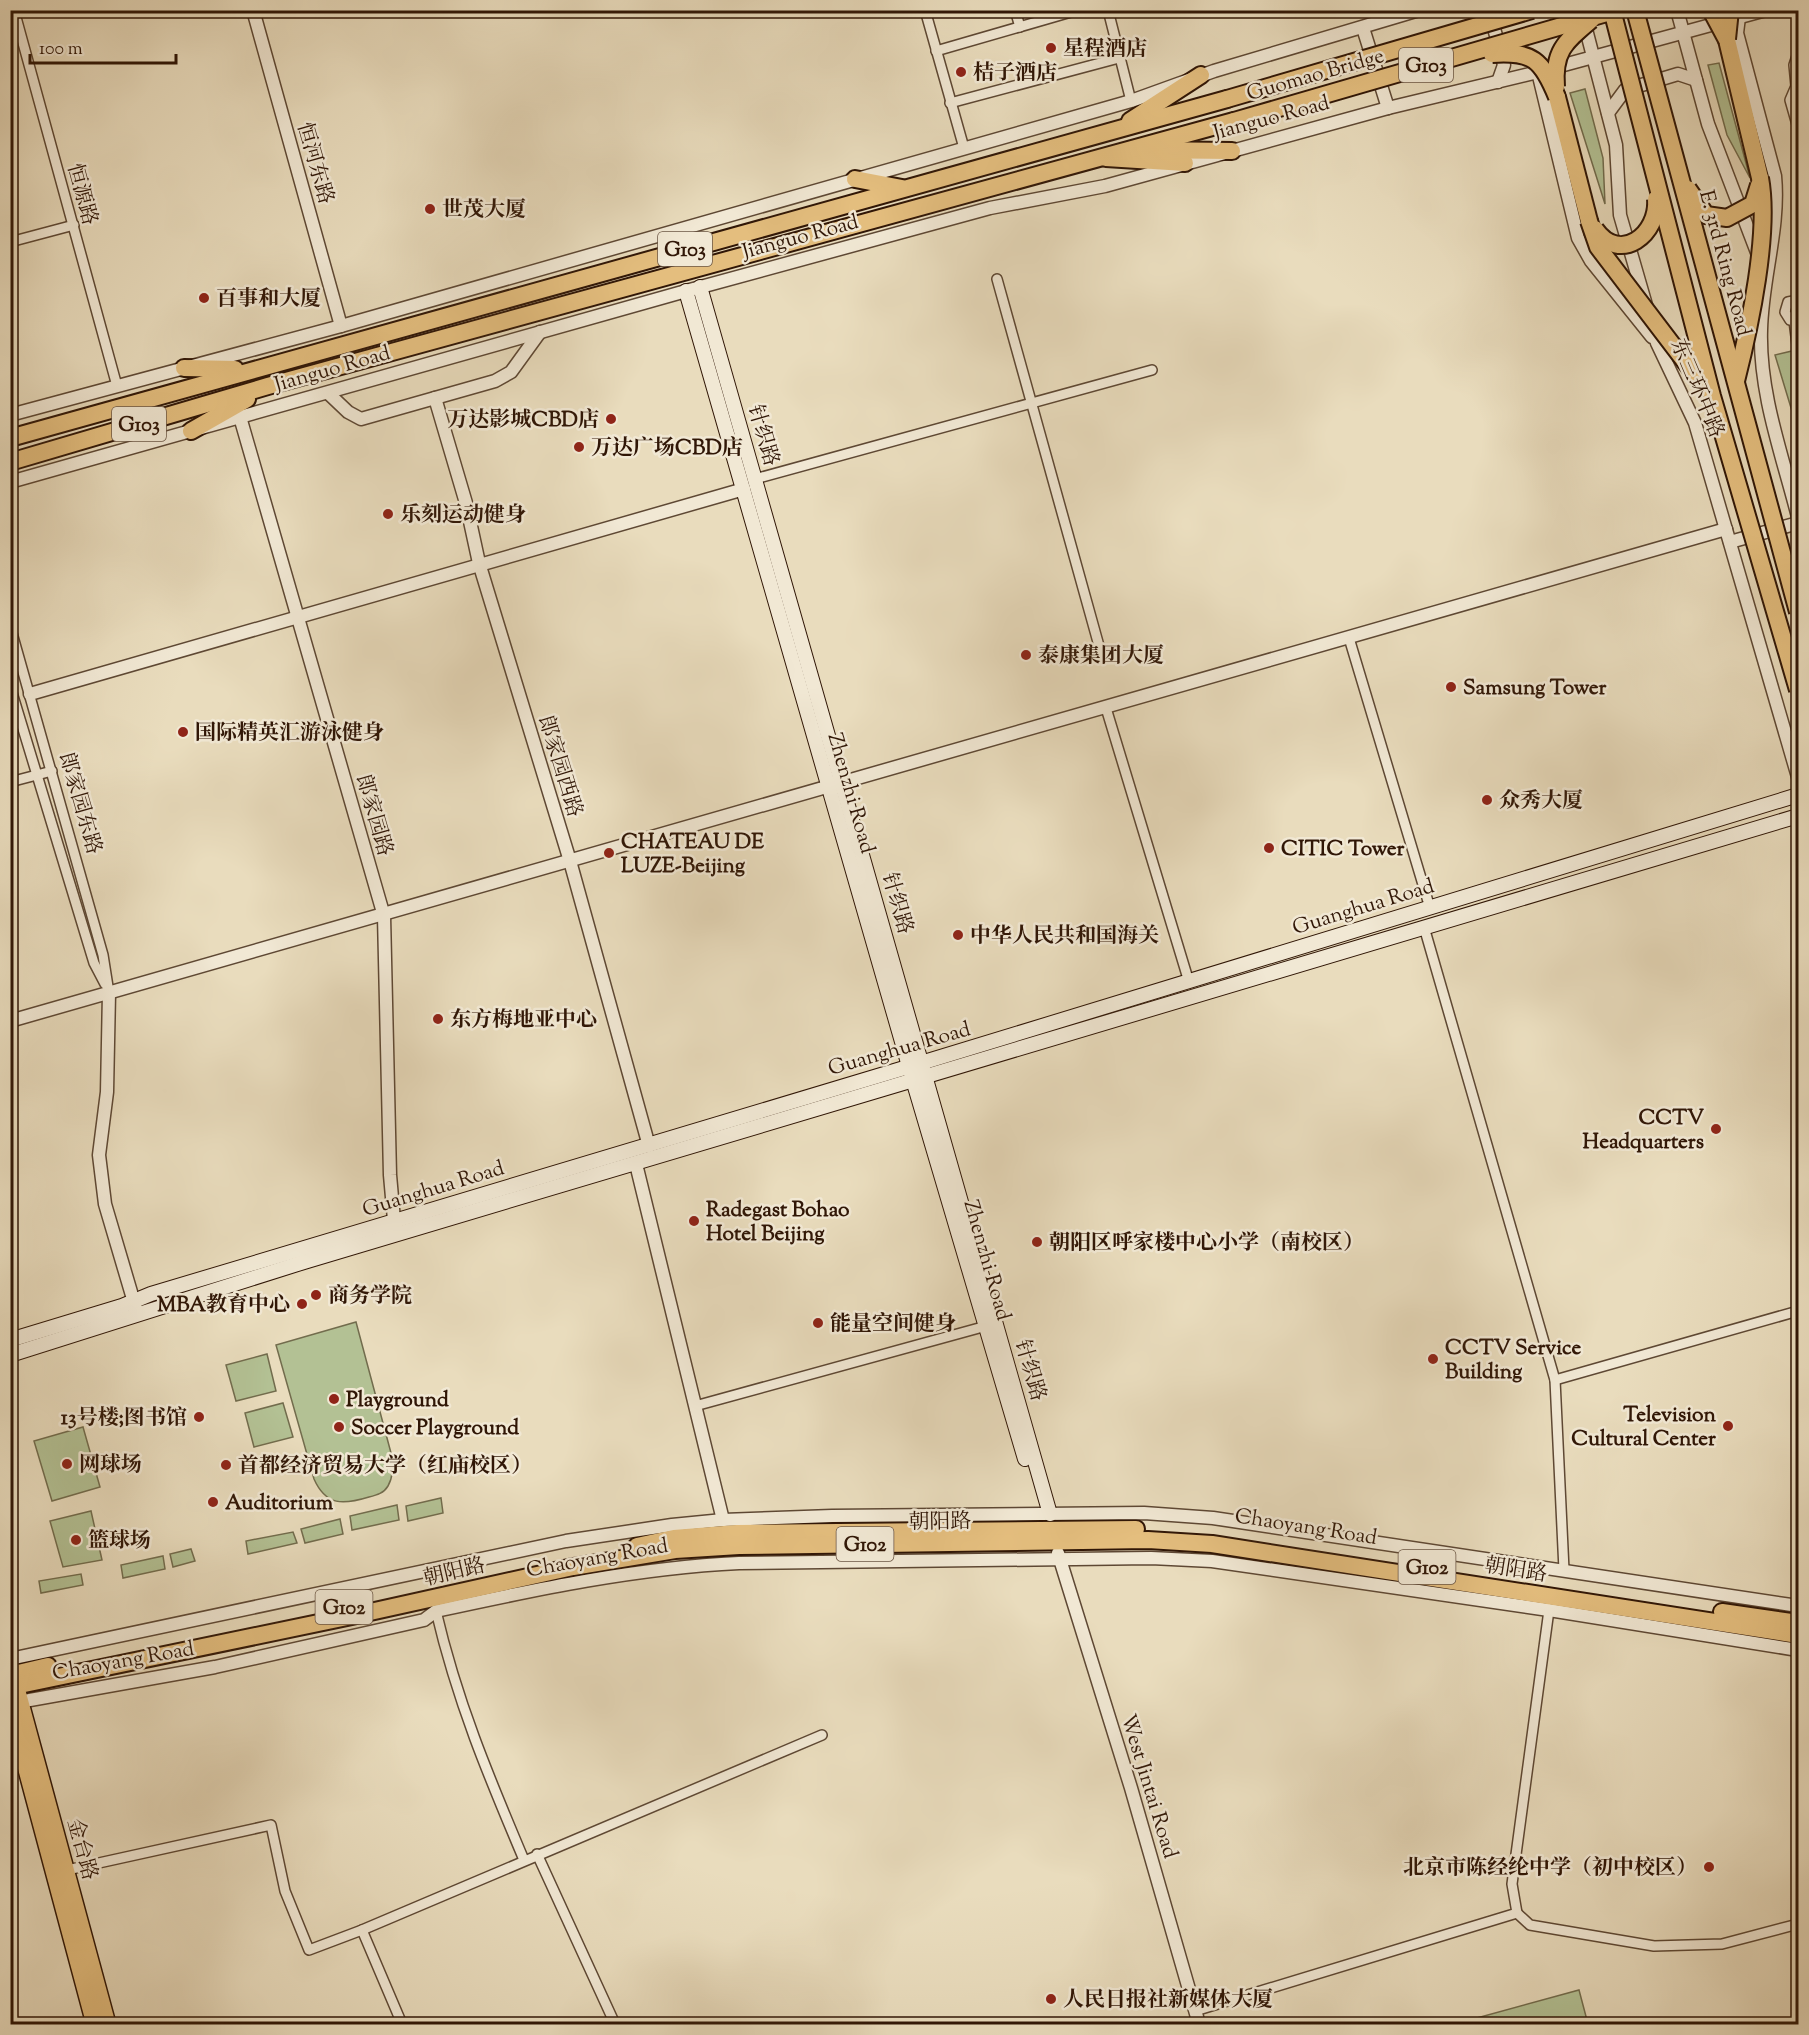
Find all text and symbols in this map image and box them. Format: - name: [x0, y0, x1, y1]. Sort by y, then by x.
- scale bar: [30, 27, 176, 65]
- place label: 星程酒店: [1063, 35, 1147, 65]
- text: 100 m: [39, 37, 83, 63]
- marker: 星程酒店: [1044, 41, 1058, 55]
- street label: Guomao Bridge: [1243, 42, 1388, 110]
- road number: G103: [1399, 48, 1453, 82]
- place label: 桔子酒店: [973, 59, 1057, 89]
- marker: 桔子酒店: [954, 65, 968, 79]
- street label: Jianguo Road: [1209, 89, 1333, 149]
- street label: 恒河东路: [288, 119, 340, 208]
- street label: 恒源路: [58, 160, 104, 229]
- street label: E. 3rd Ring Road: [1690, 187, 1758, 340]
- place label: 世茂大厦: [442, 196, 526, 226]
- marker: 世茂大厦: [423, 202, 437, 216]
- street label: Jianguo Road: [738, 208, 862, 268]
- road number: G103: [658, 232, 712, 266]
- place label: 百事和大厦: [216, 285, 321, 315]
- marker: 百事和大厦: [197, 291, 211, 305]
- street label: 东三环中路: [1662, 335, 1730, 443]
- street label: Jianguo Road: [270, 339, 394, 401]
- street label: 针织路: [739, 401, 785, 470]
- place label: 万达影城CBD店: [447, 406, 599, 436]
- road number: G103: [112, 407, 166, 441]
- marker: 万达影城CBD店: [604, 412, 618, 426]
- place label: 万达广场CBD店: [591, 434, 743, 464]
- marker: 万达广场CBD店: [572, 440, 586, 454]
- place label: 乐刻运动健身: [400, 501, 526, 531]
- marker: 乐刻运动健身: [381, 507, 395, 521]
- place label: 泰康集团大厦: [1038, 642, 1164, 672]
- marker: 泰康集团大厦: [1019, 648, 1033, 662]
- place label: Samsung Tower: [1463, 674, 1607, 704]
- marker: Samsung Tower: [1444, 680, 1458, 694]
- street label: 郎家园西路: [529, 712, 589, 821]
- place label: 国际精英汇游泳健身: [195, 719, 384, 749]
- marker: 国际精英汇游泳健身: [176, 725, 190, 739]
- street label: Zhenzhi Road: [819, 730, 882, 857]
- street label: 郎家园东路: [50, 749, 108, 858]
- street label: 郎家园路: [347, 771, 399, 860]
- place label: 众秀大厦: [1499, 787, 1583, 817]
- marker: 众秀大厦: [1480, 793, 1494, 807]
- place label: CHATEAU DE LUZE-Beijing: [621, 828, 764, 882]
- place label: CITIC Tower: [1281, 835, 1405, 865]
- marker: CITIC Tower: [1262, 841, 1276, 855]
- marker: CHATEAU DE LUZE-Beijing: [602, 846, 616, 860]
- street label: 针织路: [873, 869, 919, 938]
- street label: Guanghua Road: [1289, 872, 1438, 944]
- place label: 中华人民共和国海关: [970, 922, 1159, 952]
- marker: 中华人民共和国海关: [951, 928, 965, 942]
- place label: 东方梅地亚中心: [450, 1006, 597, 1036]
- marker: 东方梅地亚中心: [431, 1012, 445, 1026]
- street label: Guanghua Road: [825, 1015, 974, 1085]
- place label: CCTV Headquarters: [1583, 1104, 1704, 1158]
- marker: CCTV Headquarters: [1709, 1122, 1723, 1136]
- street label: Guanghua Road: [359, 1154, 508, 1226]
- place label: Radegast Bohao Hotel Beijing: [706, 1196, 850, 1250]
- street label: Zhenzhi Road: [955, 1197, 1018, 1324]
- marker: Radegast Bohao Hotel Beijing: [687, 1214, 701, 1228]
- place label: 朝阳区呼家楼中心小学（南校区）: [1049, 1229, 1364, 1259]
- marker: 朝阳区呼家楼中心小学（南校区）: [1030, 1235, 1044, 1249]
- place label: 商务学院: [328, 1282, 412, 1312]
- marker: 商务学院: [309, 1288, 323, 1302]
- place label: MBA教育中心: [157, 1291, 290, 1321]
- marker: MBA教育中心: [295, 1297, 309, 1311]
- place label: 能量空间健身: [830, 1310, 956, 1340]
- marker: 能量空间健身: [811, 1316, 825, 1330]
- place label: CCTV Service Building: [1445, 1334, 1582, 1388]
- street label: 针织路: [1006, 1336, 1052, 1405]
- marker: CCTV Service Building: [1426, 1352, 1440, 1366]
- place label: Playground: [346, 1386, 449, 1416]
- marker: Playground: [327, 1392, 341, 1406]
- place label: Television Cultural Center: [1571, 1401, 1717, 1455]
- place label: 13号楼;图书馆: [61, 1404, 187, 1434]
- marker: 13号楼;图书馆: [192, 1410, 206, 1424]
- place label: Soccer Playground: [351, 1414, 519, 1444]
- marker: Television Cultural Center: [1721, 1419, 1735, 1433]
- marker: Soccer Playground: [332, 1420, 346, 1434]
- place label: 网球场: [79, 1451, 142, 1481]
- place label: 首都经济贸易大学（红庙校区）: [238, 1452, 532, 1482]
- marker: 网球场: [60, 1457, 74, 1471]
- marker: 首都经济贸易大学（红庙校区）: [219, 1458, 233, 1472]
- place label: Auditorium: [225, 1489, 334, 1519]
- marker: Auditorium: [206, 1495, 220, 1509]
- street label: Chaoyang Road: [1232, 1502, 1379, 1554]
- street label: 朝阳路: [908, 1507, 972, 1539]
- place label: 篮球场: [88, 1527, 151, 1557]
- road number: G102: [836, 1527, 894, 1561]
- street label: Chaoyang Road: [524, 1532, 671, 1586]
- marker: 篮球场: [69, 1533, 83, 1547]
- road number: G102: [1398, 1550, 1456, 1584]
- street label: 朝阳路: [420, 1551, 489, 1595]
- street label: 朝阳路: [1482, 1551, 1549, 1591]
- road number: G102: [316, 1590, 372, 1624]
- street label: Chaoyang Road: [50, 1635, 197, 1689]
- street label: West Jintai Road: [1112, 1711, 1184, 1863]
- street label: 金台路: [58, 1815, 104, 1884]
- place label: 北京市陈经纶中学（初中校区）: [1403, 1854, 1697, 1884]
- marker: 北京市陈经纶中学（初中校区）: [1702, 1860, 1716, 1874]
- place label: 人民日报社新媒体大厦: [1063, 1986, 1273, 2016]
- marker: 人民日报社新媒体大厦: [1044, 1992, 1058, 2006]

